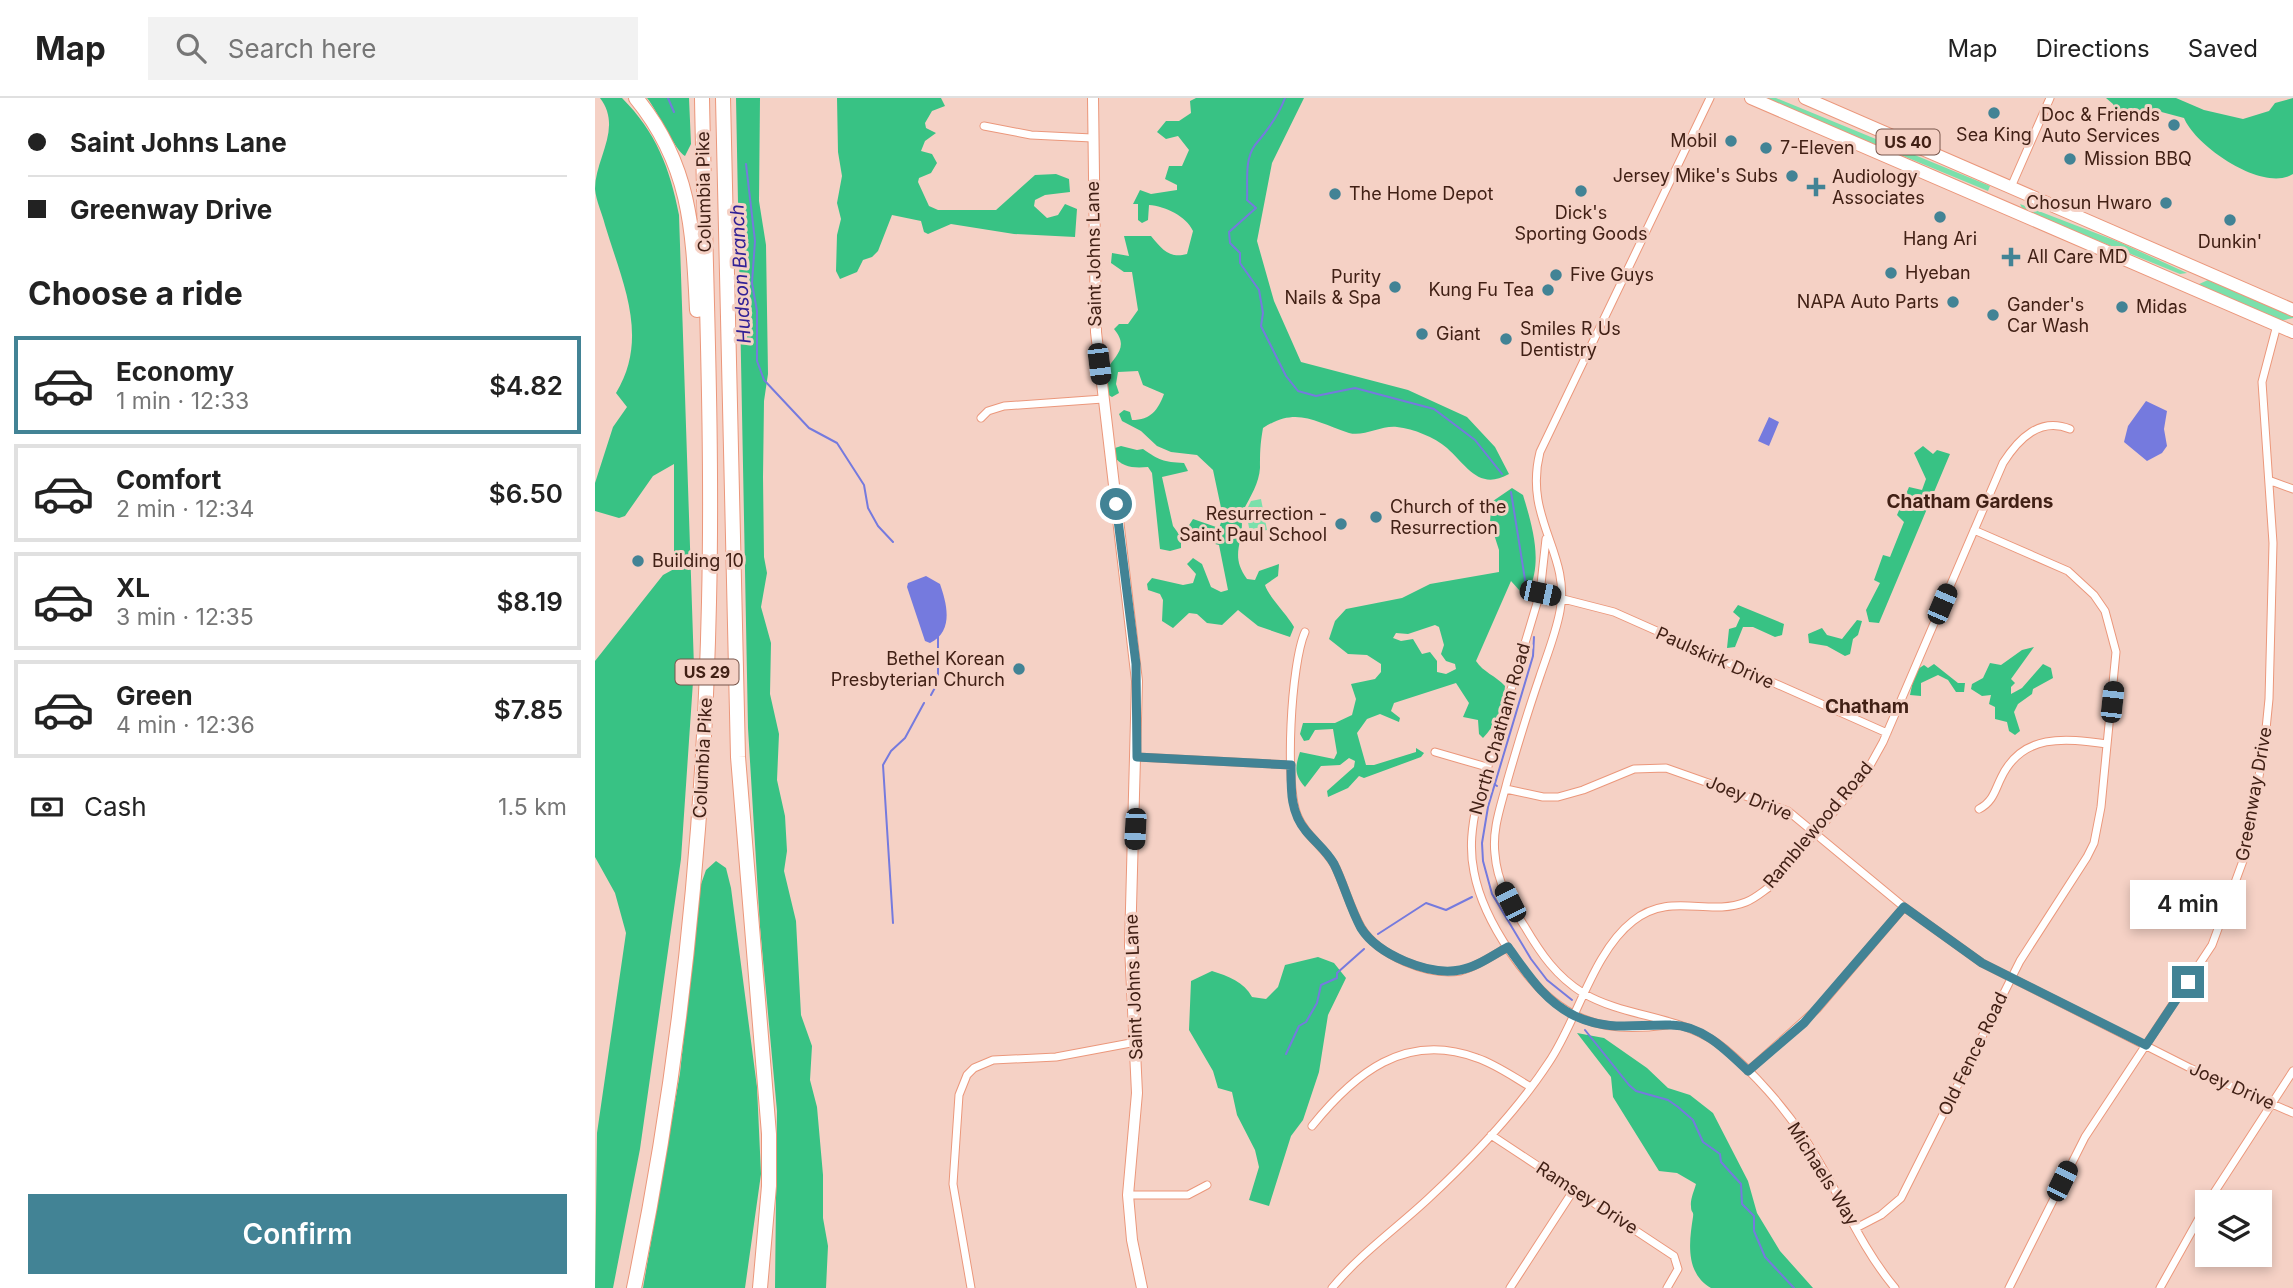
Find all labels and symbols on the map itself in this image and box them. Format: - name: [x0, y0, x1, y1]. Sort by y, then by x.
- place label: Doc & Friends Auto Services: [2041, 104, 2160, 146]
- marker: Sea King: [1986, 105, 2002, 121]
- marker: Doc & Friends Auto Services: [2166, 117, 2182, 133]
- place label: Sea King: [1956, 124, 2032, 145]
- place label: Mobil: [1670, 130, 1717, 151]
- road number: US 40: [1877, 130, 1939, 154]
- street label: Columbia Pike: [692, 131, 715, 253]
- marker: Mobil: [1723, 133, 1739, 149]
- place label: 7-Eleven: [1780, 137, 1855, 158]
- marker: 7-Eleven: [1758, 140, 1774, 156]
- place label: Mission BBQ: [2084, 148, 2192, 169]
- marker: Mission BBQ: [2062, 151, 2078, 167]
- place label: Jersey Mike's Subs: [1613, 165, 1778, 186]
- place label: Audiology Associates: [1832, 166, 1925, 208]
- marker: Jersey Mike's Subs: [1784, 168, 1800, 184]
- marker: Audiology Associates: [1806, 177, 1826, 197]
- street label: Saint Johns Lane: [1082, 181, 1105, 327]
- place label: The Home Depot: [1349, 183, 1494, 204]
- marker: Dick's Sporting Goods: [1573, 183, 1589, 199]
- marker: The Home Depot: [1327, 186, 1343, 202]
- place label: Chosun Hwaro: [2026, 192, 2152, 213]
- marker: Chosun Hwaro: [2158, 195, 2174, 211]
- place label: Dick's Sporting Goods: [1515, 202, 1647, 244]
- water label: Hudson Branch: [725, 204, 756, 344]
- marker: Hang Ari: [1932, 209, 1948, 225]
- marker: Dunkin': [2222, 212, 2238, 228]
- place label: Hang Ari: [1903, 228, 1977, 249]
- place label: Dunkin': [2198, 231, 2262, 252]
- place label: All Care MD: [2027, 246, 2128, 267]
- marker: All Care MD: [2001, 247, 2021, 267]
- place label: Hyeban: [1905, 262, 1971, 283]
- place label: Five Guys: [1570, 264, 1654, 285]
- marker: Hyeban: [1883, 265, 1899, 281]
- place label: Purity Nails & Spa: [1285, 266, 1381, 308]
- marker: Five Guys: [1548, 267, 1564, 283]
- marker: Purity Nails & Spa: [1387, 279, 1403, 295]
- place label: Kung Fu Tea: [1428, 279, 1534, 300]
- marker: Kung Fu Tea: [1540, 282, 1556, 298]
- place label: NAPA Auto Parts: [1797, 291, 1939, 312]
- marker: NAPA Auto Parts: [1945, 294, 1961, 310]
- place label: Gander's Car Wash: [2007, 294, 2089, 336]
- place label: Midas: [2136, 296, 2187, 317]
- marker: Midas: [2114, 299, 2130, 315]
- marker: Gander's Car Wash: [1985, 307, 2001, 323]
- place label: Smiles R Us Dentistry: [1520, 318, 1621, 360]
- place label: Giant: [1436, 323, 1481, 344]
- marker: Giant: [1414, 326, 1430, 342]
- marker: Smiles R Us Dentistry: [1498, 331, 1514, 347]
- car: [1087, 342, 1112, 386]
- route start: [1100, 488, 1132, 520]
- district label: Chatham Gardens: [1887, 490, 2053, 513]
- place label: Church of the Resurrection: [1390, 496, 1506, 538]
- place label: Resurrection - Saint Paul School: [1179, 503, 1327, 545]
- marker: Church of the Resurrection: [1368, 509, 1384, 525]
- marker: Resurrection - Saint Paul School: [1333, 516, 1349, 532]
- place label: Building 10: [652, 550, 744, 571]
- marker: Building 10: [630, 553, 646, 569]
- car: [1518, 578, 1563, 608]
- car: [1925, 581, 1960, 627]
- street label: Paulskirk Drive: [1653, 622, 1777, 693]
- street label: North Chatham Road: [1465, 641, 1534, 817]
- place label: Bethel Korean Presbyterian Church: [831, 648, 1005, 690]
- road number: US 29: [675, 660, 739, 684]
- marker: Bethel Korean Presbyterian Church: [1011, 661, 1027, 677]
- car: [2100, 680, 2125, 724]
- district label: Chatham: [1825, 695, 1909, 718]
- street label: Columbia Pike: [689, 697, 716, 819]
- street label: Greenway Drive: [2231, 725, 2276, 863]
- street label: Ramblewood Road: [1759, 757, 1877, 892]
- street label: Joey Drive: [1703, 771, 1795, 824]
- car: [1124, 807, 1147, 851]
- car: [1492, 879, 1529, 925]
- callout: 4 min: [2130, 880, 2246, 930]
- street label: Saint Johns Lane: [1120, 914, 1147, 1060]
- route end: [2172, 966, 2204, 998]
- street label: Old Fence Road: [1934, 989, 2011, 1119]
- street label: Joey Drive: [2186, 1057, 2278, 1114]
- street label: Michaels Way: [1783, 1118, 1864, 1229]
- street label: Ramsey Drive: [1533, 1157, 1642, 1238]
- car: [2044, 1158, 2081, 1204]

